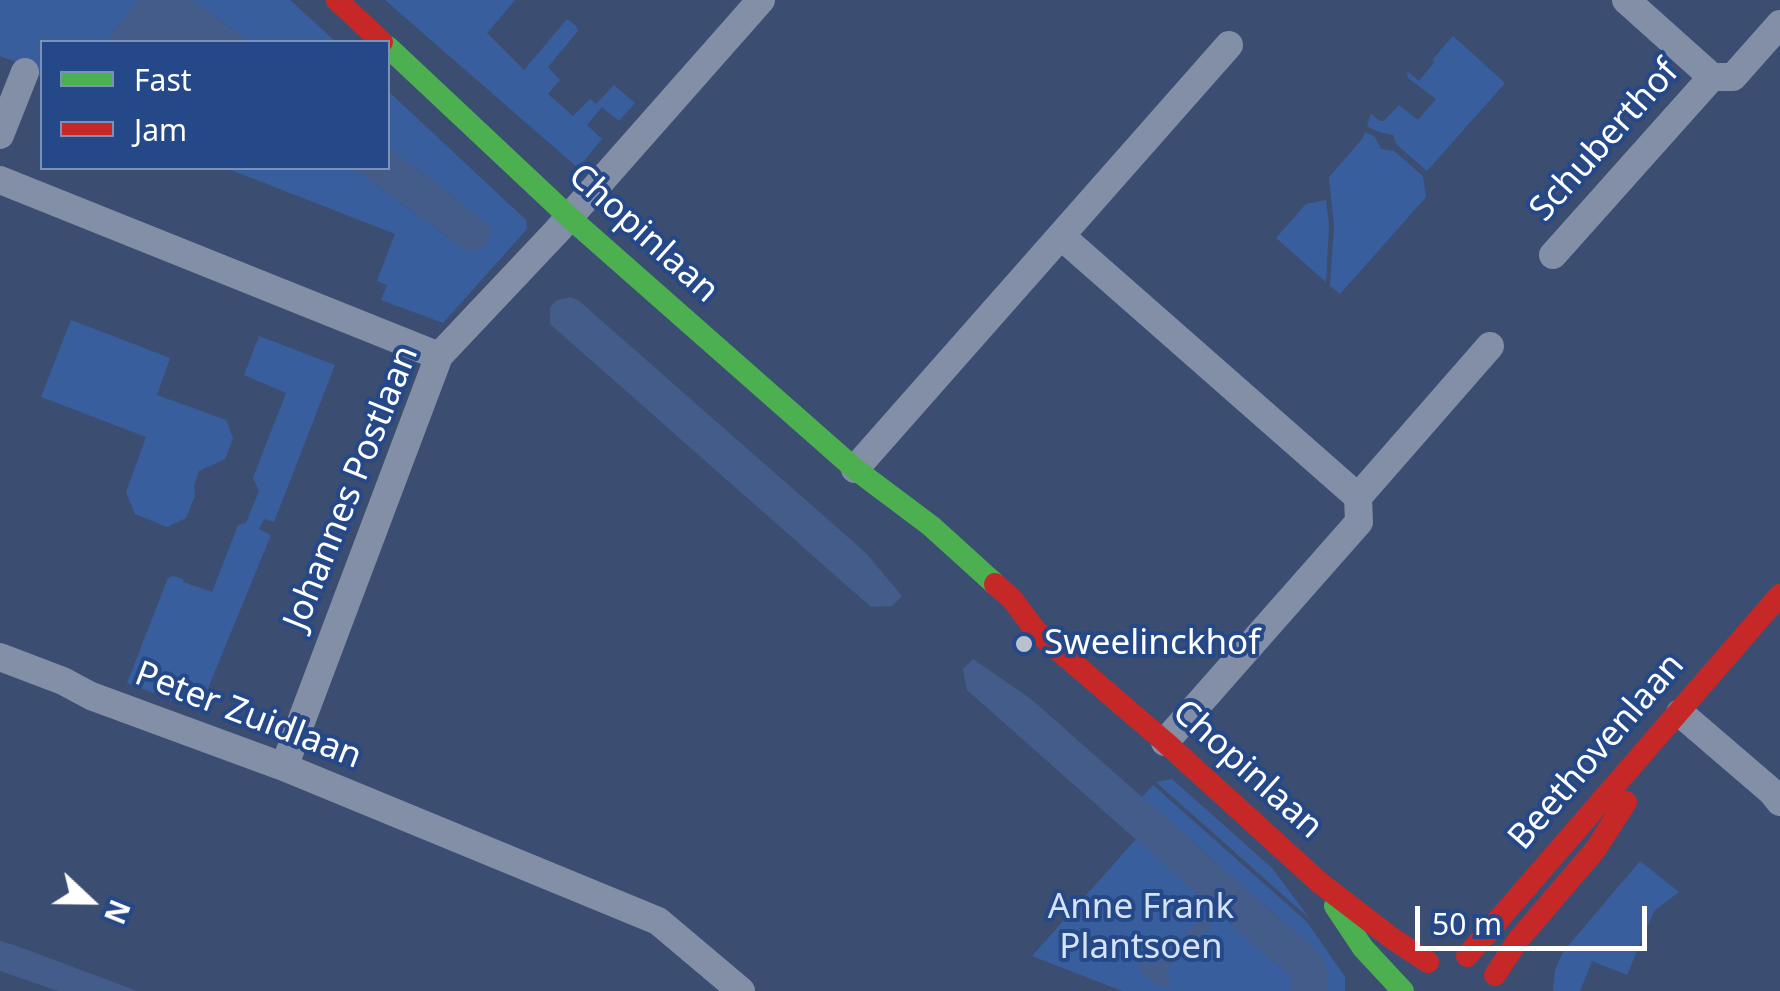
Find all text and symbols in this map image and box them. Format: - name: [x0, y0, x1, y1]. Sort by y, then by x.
- legend: [40, 40, 390, 170]
- street label: Schuberthof: [1522, 52, 1688, 230]
- text: Fast: [134, 59, 192, 100]
- text: Jam: [134, 109, 187, 150]
- street label: Chopinlaan: [559, 156, 727, 312]
- street label: Johannes Postlaan: [276, 340, 428, 636]
- place label: Sweelinckhof: [1044, 623, 1260, 665]
- marker: Sweelinckhof: [1013, 633, 1035, 655]
- street label: Beethovenlaan: [1500, 645, 1694, 859]
- street label: Peter Zuidlaan: [129, 654, 367, 778]
- street label: Chopinlaan: [1163, 692, 1331, 848]
- north arrow: [40, 851, 140, 951]
- scale bar: [1420, 886, 1652, 948]
- park label: Anne Frank Plantsoen: [1048, 887, 1234, 969]
- text: N: [96, 895, 140, 930]
- text: 50 m: [1432, 903, 1502, 944]

